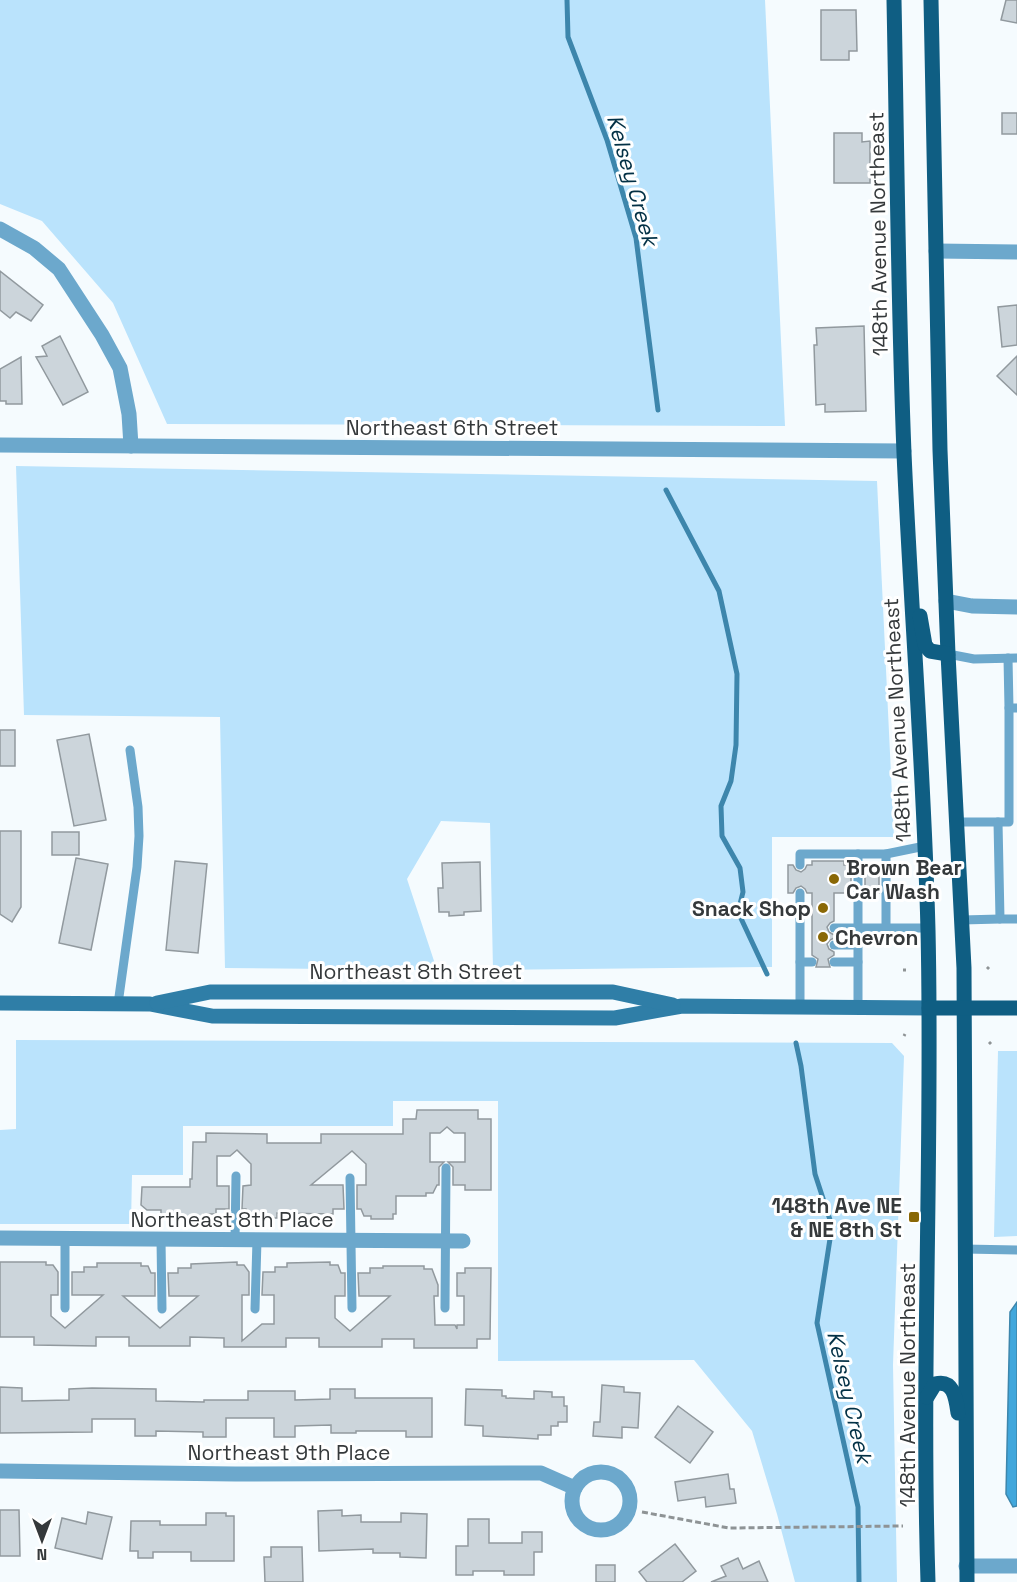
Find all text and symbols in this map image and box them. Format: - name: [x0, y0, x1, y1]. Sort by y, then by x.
- water label: Kelsey Creek: [601, 111, 666, 251]
- street label: 148th Avenue Northeast: [862, 112, 894, 356]
- street label: Northeast 6th Street: [346, 414, 558, 441]
- street label: 148th Avenue Northeast: [877, 597, 917, 843]
- place label: Brown Bear Car Wash: [846, 854, 962, 905]
- marker: Brown Bear Car Wash: [827, 872, 841, 886]
- place label: Snack Shop: [692, 895, 811, 922]
- marker: Snack Shop: [816, 901, 830, 915]
- place label: Chevron: [835, 924, 919, 951]
- marker: Chevron: [816, 930, 830, 944]
- street label: Northeast 8th Street: [310, 958, 522, 985]
- place label: 148th Ave NE & NE 8th St: [771, 1192, 902, 1243]
- street label: Northeast 8th Place: [130, 1206, 334, 1233]
- marker: 148th Ave NE & NE 8th St: [907, 1210, 921, 1224]
- street label: 148th Avenue Northeast: [894, 1263, 921, 1507]
- water label: Kelsey Creek: [821, 1328, 879, 1468]
- street label: Northeast 9th Place: [187, 1439, 391, 1466]
- north arrow: [12, 1510, 72, 1570]
- text: N: [37, 1544, 47, 1565]

